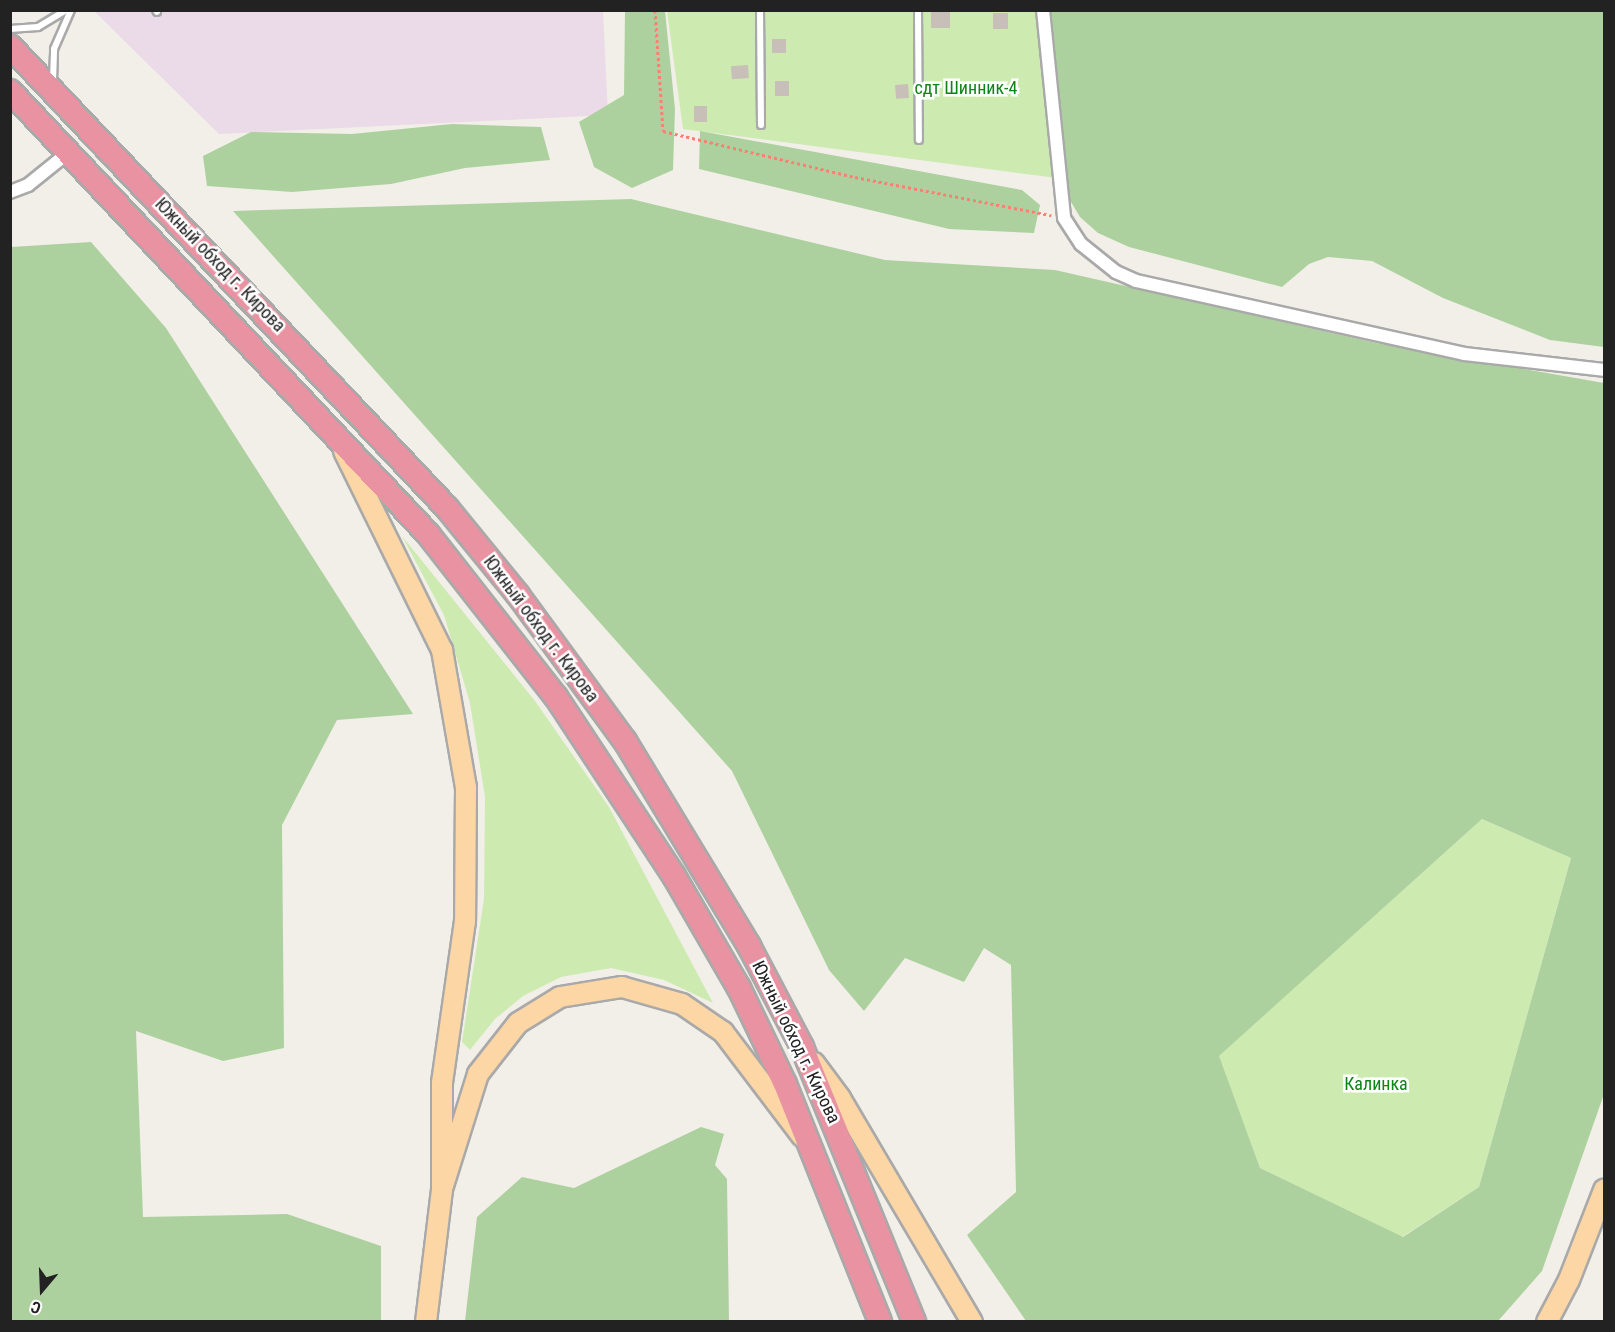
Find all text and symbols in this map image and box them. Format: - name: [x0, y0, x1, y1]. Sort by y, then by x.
- park label: сдт Шинник-4: [915, 77, 1017, 99]
- street label: Южный обход г. Кирова: [150, 193, 290, 337]
- street label: Южный обход г. Кирова: [479, 551, 603, 707]
- street label: Южный обход г. Кирова: [747, 957, 845, 1127]
- park label: Калинка: [1344, 1073, 1408, 1095]
- north arrow: [12, 1260, 72, 1320]
- text: С: [29, 1297, 43, 1318]

